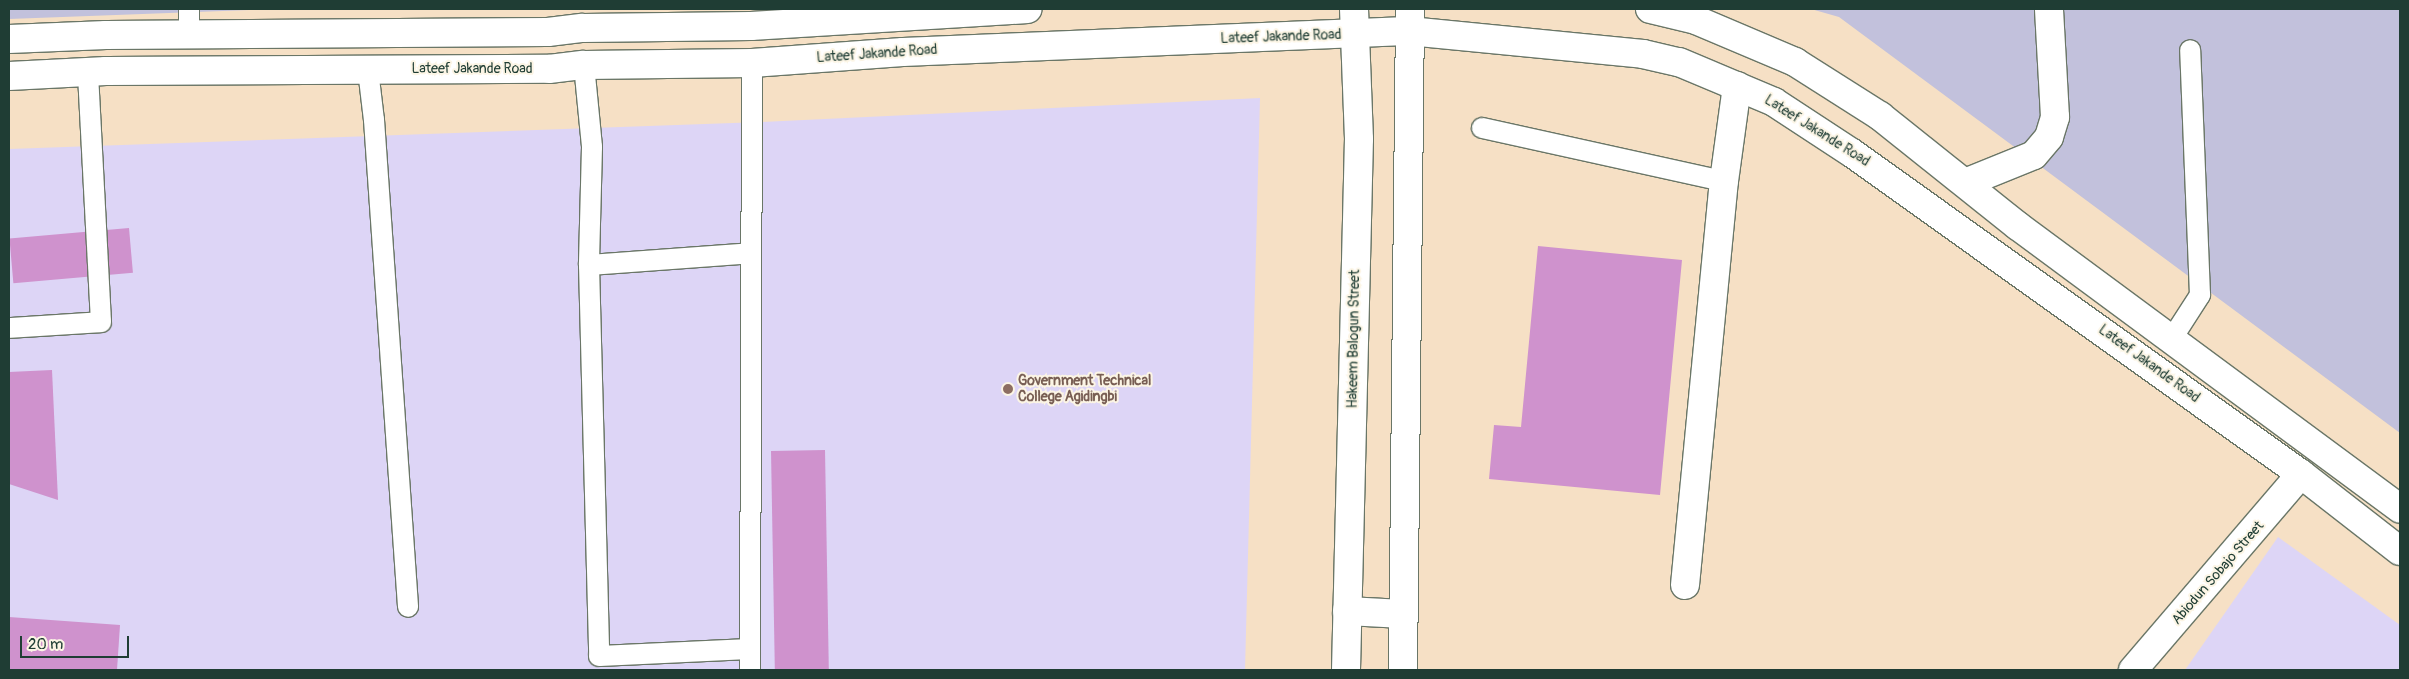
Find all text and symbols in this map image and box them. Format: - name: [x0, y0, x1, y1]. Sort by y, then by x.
- street label: Lateef Jakande Road: [1220, 26, 1342, 48]
- street label: Lateef Jakande Road: [816, 41, 938, 67]
- street label: Lateef Jakande Road: [411, 61, 533, 77]
- street label: Lateef Jakande Road: [1761, 92, 1873, 170]
- street label: Hakeem Balogun Street: [1344, 270, 1364, 408]
- street label: Lateef Jakande Road: [2095, 322, 2203, 406]
- place label: Government Technical College Agidingbi: [1018, 373, 1151, 406]
- marker: Government Technical College Agidingbi: [1002, 383, 1014, 395]
- street label: Abiodun Sobajo Street: [2168, 518, 2268, 628]
- scale bar: [22, 626, 131, 658]
- text: 20 m: [28, 635, 63, 654]

